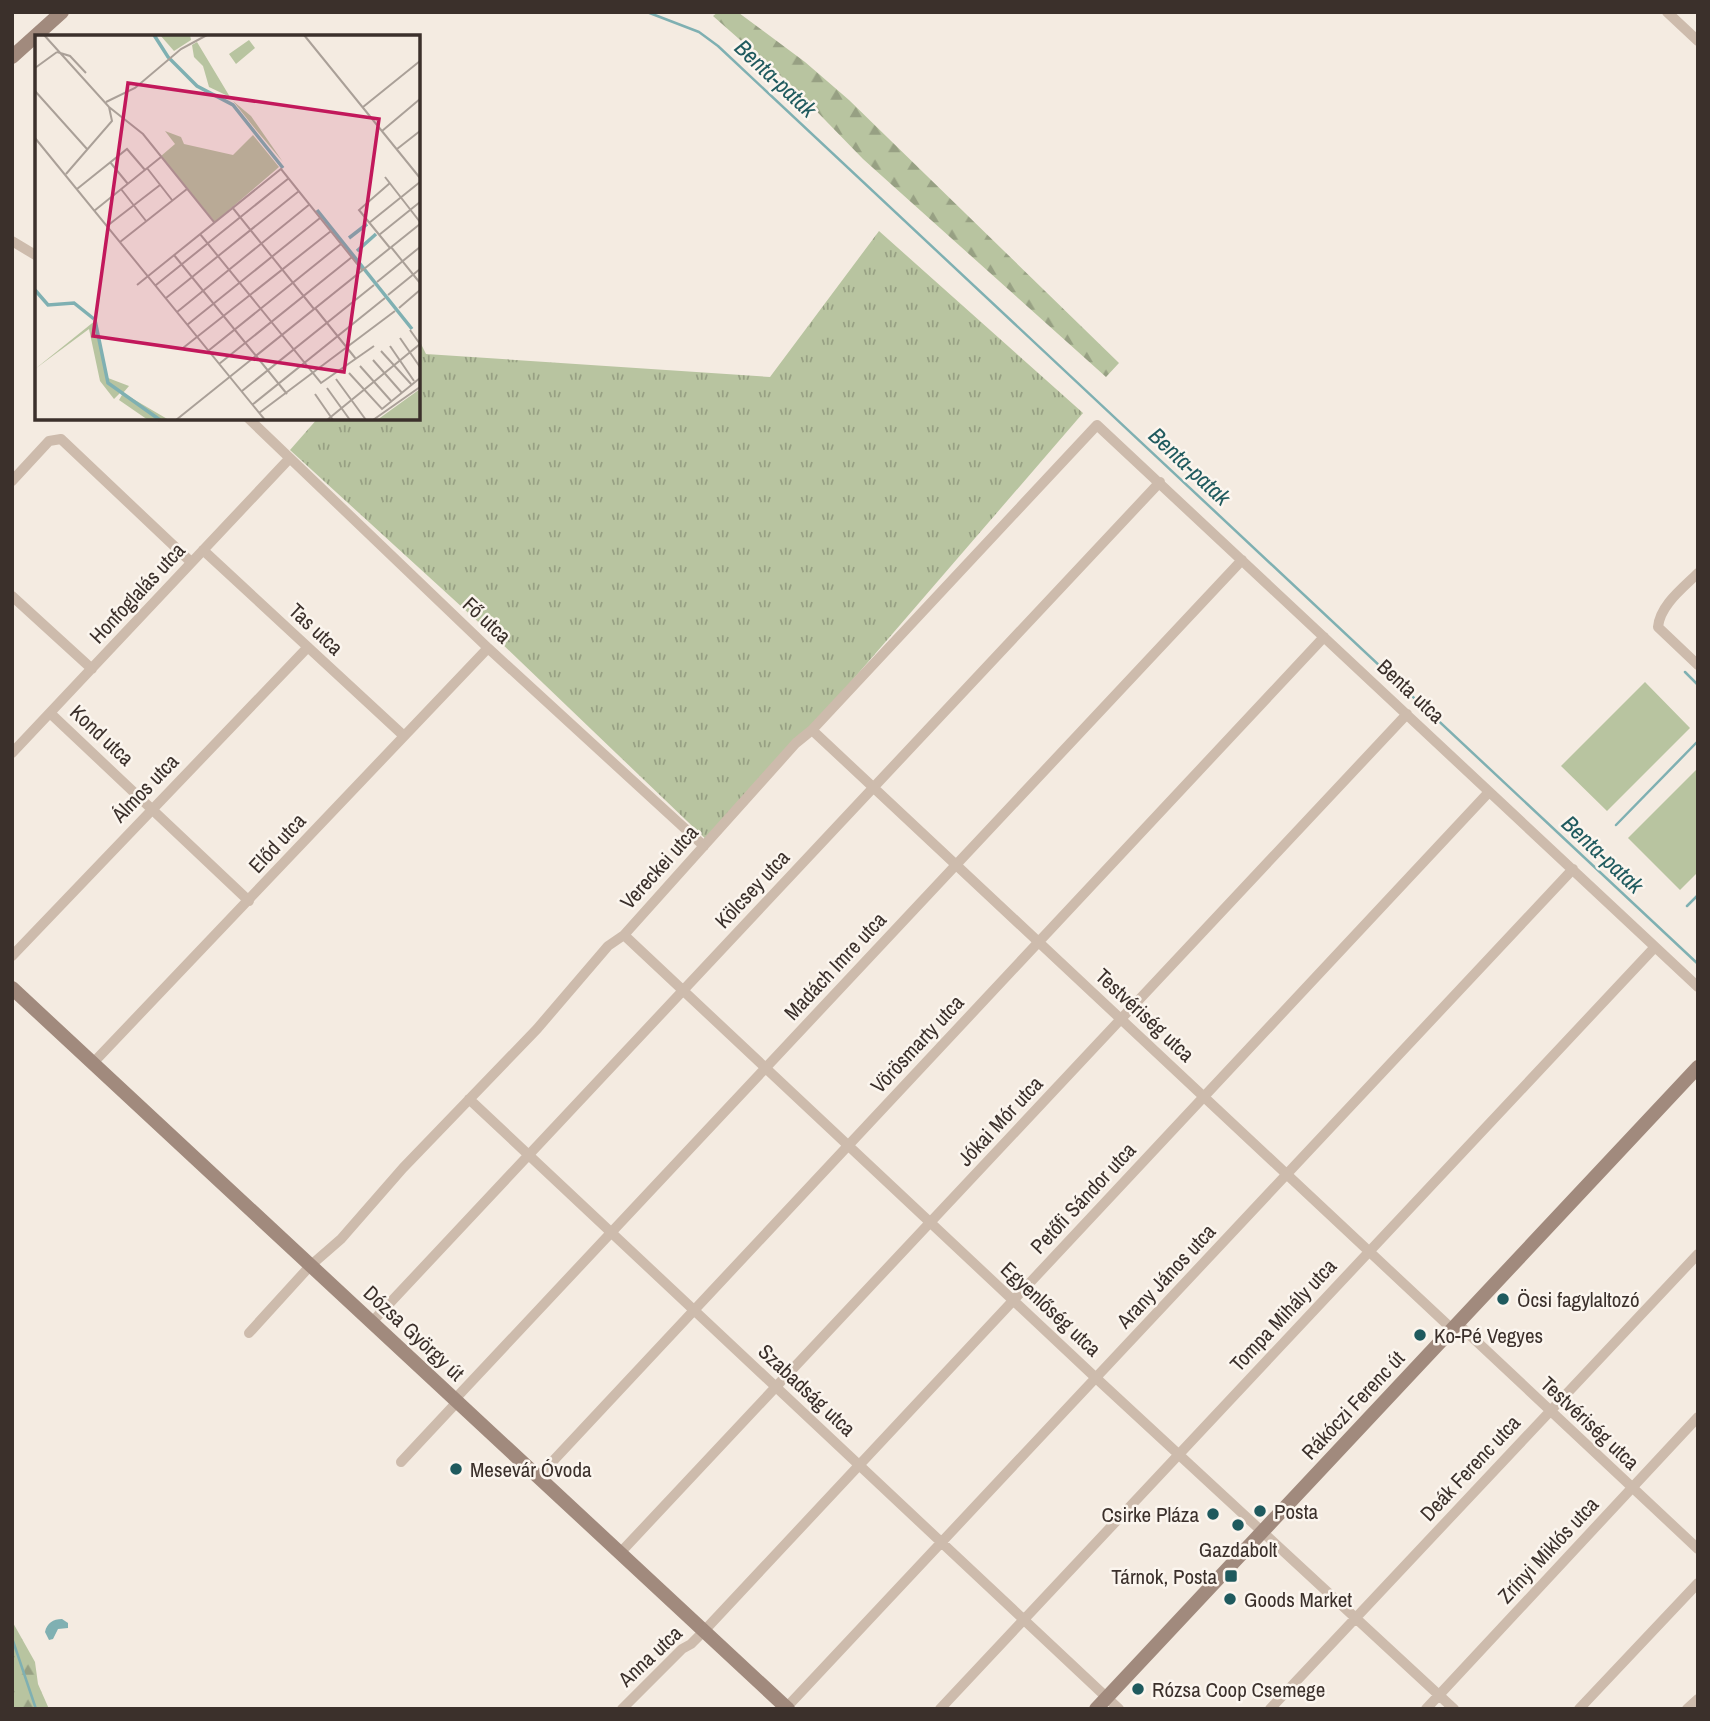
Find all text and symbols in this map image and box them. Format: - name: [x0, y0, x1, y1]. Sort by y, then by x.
- water label: Benta-patak: [728, 32, 825, 125]
- inset map: [35, 35, 420, 420]
- water label: Benta-patak: [1142, 420, 1239, 513]
- street label: Honfoglalás utca: [83, 536, 192, 650]
- street label: Fő utca: [456, 590, 518, 650]
- street label: Tas utca: [283, 596, 350, 662]
- street label: Benta utca: [1371, 652, 1451, 730]
- street label: Kond utca: [64, 698, 141, 772]
- street label: Álmos utca: [104, 747, 185, 829]
- street label: Előd utca: [242, 807, 312, 879]
- water label: Benta-patak: [1555, 808, 1652, 901]
- street label: Vereckei utca: [613, 818, 705, 915]
- street label: Kölcsey utca: [708, 843, 796, 935]
- street label: Madách Imre utca: [777, 905, 893, 1026]
- street label: Testvériség utca: [1089, 962, 1201, 1069]
- street label: Vörösmarty utca: [864, 988, 970, 1099]
- street label: Jókai Mór utca: [951, 1070, 1049, 1172]
- street label: Petőfi Sándor utca: [1024, 1136, 1143, 1260]
- street label: Arany János utca: [1109, 1217, 1222, 1335]
- street label: Tompa Mihály utca: [1223, 1252, 1343, 1378]
- street label: Egyenlőség utca: [995, 1255, 1108, 1363]
- street label: Dózsa György út: [357, 1279, 471, 1387]
- place label: Öcsi fagylaltozó: [1517, 1285, 1640, 1314]
- marker: Öcsi fagylaltozó: [1495, 1291, 1511, 1307]
- place label: Ko-Pé Vegyes: [1434, 1321, 1543, 1350]
- marker: Ko-Pé Vegyes: [1412, 1327, 1428, 1343]
- street label: Szabadság utca: [752, 1337, 862, 1443]
- street label: Rákóczi Ferenc út: [1295, 1344, 1411, 1466]
- street label: Testvériség utca: [1534, 1370, 1646, 1477]
- street label: Deák Ferenc utca: [1413, 1408, 1527, 1527]
- place label: Mesevár Óvoda: [470, 1455, 592, 1484]
- marker: Mesevár Óvoda: [448, 1461, 464, 1477]
- street label: Zrínyi Miklós utca: [1491, 1490, 1605, 1610]
- place label: Posta: [1274, 1497, 1318, 1526]
- place label: Csirke Pláza: [1101, 1500, 1199, 1529]
- marker: Posta: [1252, 1503, 1268, 1519]
- marker: Csirke Pláza: [1205, 1506, 1221, 1522]
- marker: Gazdabolt: [1230, 1517, 1246, 1533]
- place label: Gazdabolt: [1199, 1535, 1277, 1564]
- place label: Tárnok, Posta: [1111, 1562, 1217, 1591]
- marker: Tárnok, Posta: [1223, 1568, 1239, 1584]
- place label: Goods Market: [1244, 1585, 1352, 1614]
- marker: Goods Market: [1222, 1591, 1238, 1607]
- street label: Anna utca: [611, 1619, 689, 1694]
- place label: Rózsa Coop Csemege: [1152, 1675, 1325, 1704]
- marker: Rózsa Coop Csemege: [1130, 1681, 1146, 1697]

